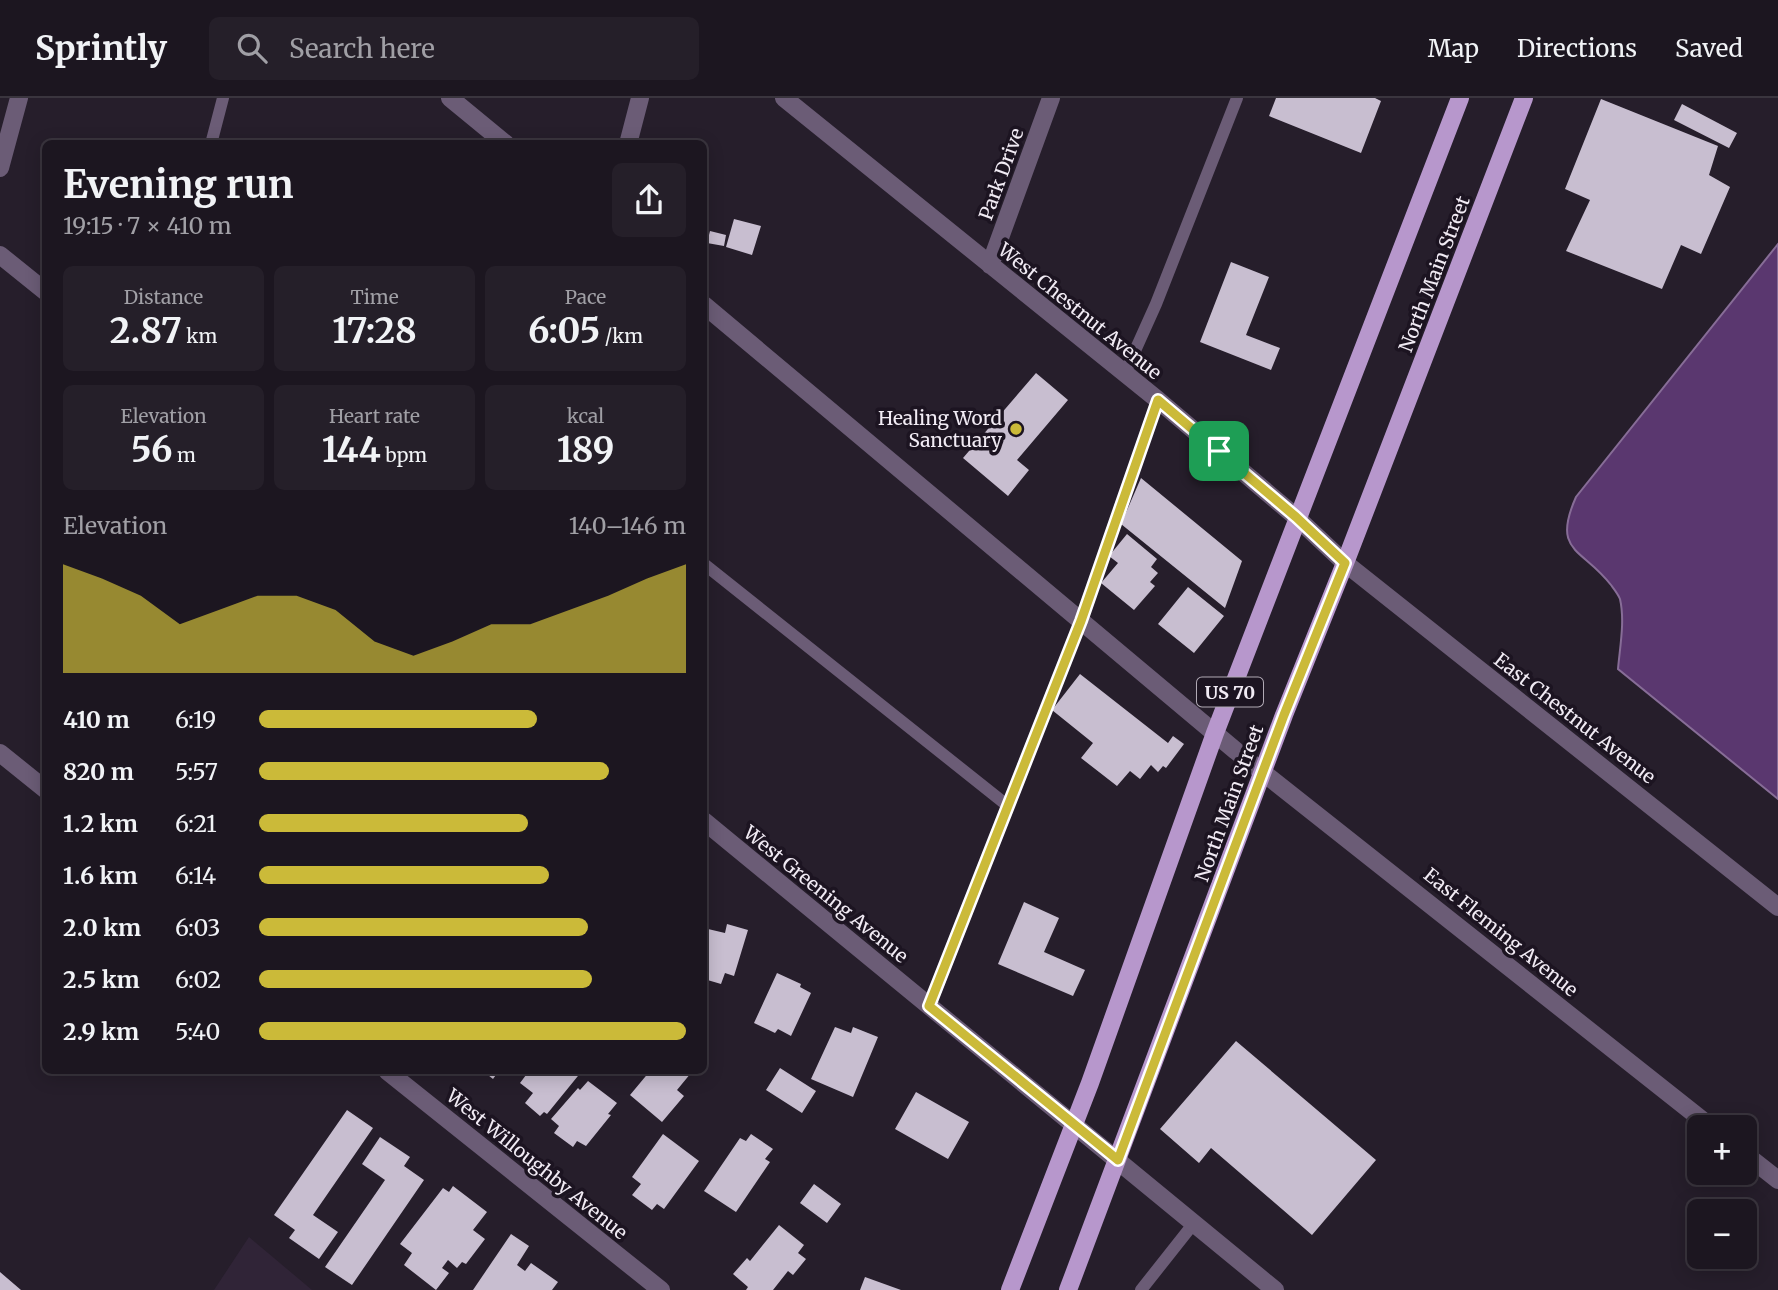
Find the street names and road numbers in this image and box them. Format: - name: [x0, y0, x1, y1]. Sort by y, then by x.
- street label: Park Drive: [973, 125, 1029, 223]
- street label: North Main Street: [1393, 192, 1475, 355]
- street label: West Chestnut Avenue: [992, 237, 1167, 384]
- street label: East Chestnut Avenue: [1489, 647, 1661, 789]
- road number: US 70: [1197, 678, 1263, 706]
- street label: North Main Street: [1189, 721, 1269, 885]
- street label: West Greening Avenue: [738, 820, 913, 968]
- street label: East Fleming Avenue: [1419, 862, 1583, 1002]
- street label: West Willoughby Avenue: [441, 1083, 632, 1244]

